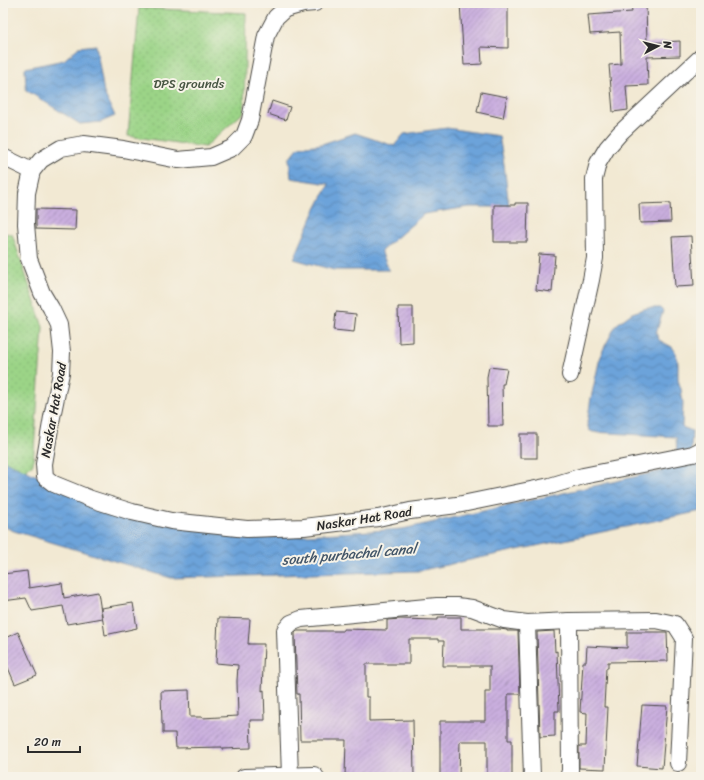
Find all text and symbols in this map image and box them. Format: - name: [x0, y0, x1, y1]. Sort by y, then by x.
- north arrow: [638, 26, 678, 66]
- text: N: [657, 39, 677, 50]
- park label: DPS grounds: [153, 72, 225, 95]
- street label: Naskar Hat Road: [34, 360, 73, 460]
- street label: Naskar Hat Road: [315, 499, 415, 537]
- water label: south purbachal canal: [281, 536, 420, 573]
- scale bar: [28, 728, 80, 754]
- text: 20 m: [34, 731, 61, 753]

